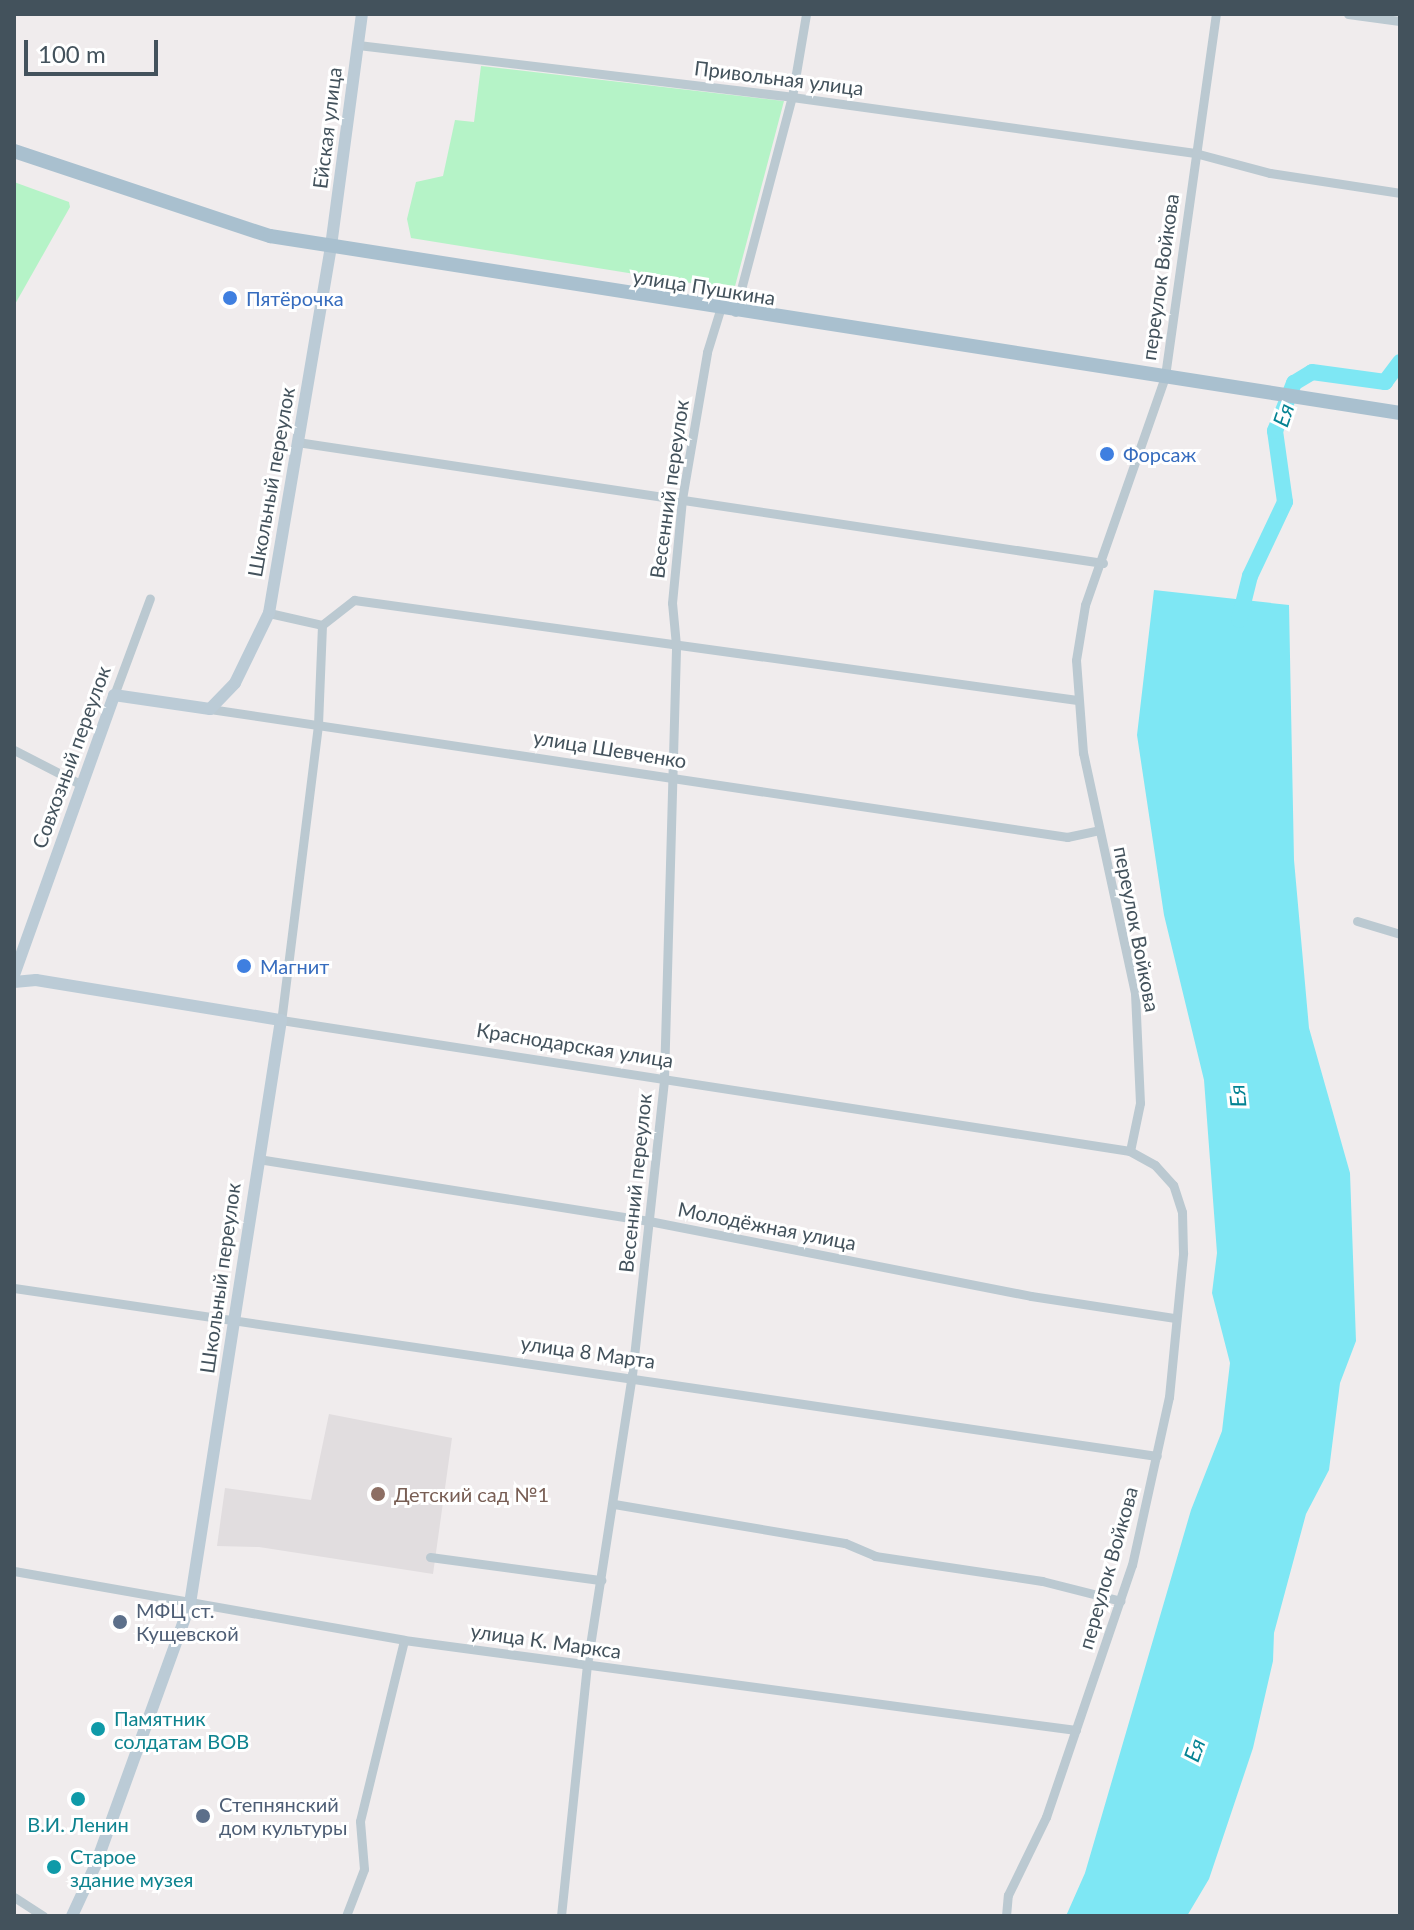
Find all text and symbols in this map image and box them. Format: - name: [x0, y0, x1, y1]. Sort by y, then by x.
- scale bar: [28, 24, 162, 74]
- text: 100 m: [38, 39, 106, 68]
- street label: Привольная улица: [693, 56, 865, 100]
- street label: Ейская улица: [308, 66, 346, 190]
- street label: переулок Войкова: [1136, 192, 1184, 362]
- street label: улица Пушкина: [631, 264, 777, 310]
- place label: Пятёрочка: [246, 286, 344, 310]
- marker: Пятёрочка: [221, 289, 239, 307]
- street label: Школьный переулок: [243, 385, 299, 579]
- street label: Весенний переулок: [645, 398, 693, 580]
- water label: Ея: [1267, 400, 1299, 430]
- place label: Форсаж: [1123, 442, 1196, 466]
- marker: Форсаж: [1098, 445, 1116, 463]
- street label: Совхозный переулок: [27, 663, 115, 851]
- street label: улица Шевченко: [532, 725, 688, 773]
- street label: переулок Войкова: [1109, 844, 1165, 1014]
- place label: Магнит: [260, 954, 329, 978]
- marker: Магнит: [235, 957, 253, 975]
- street label: Краснодарская улица: [475, 1018, 675, 1072]
- water label: Ея: [1223, 1083, 1251, 1109]
- street label: Весенний переулок: [614, 1092, 656, 1274]
- street label: Школьный переулок: [195, 1181, 245, 1375]
- street label: Молодёжная улица: [676, 1197, 858, 1255]
- street label: улица 8 Марта: [519, 1331, 657, 1373]
- place label: Детский сад №1: [394, 1482, 549, 1506]
- street label: переулок Войкова: [1073, 1484, 1143, 1652]
- marker: Детский сад №1: [369, 1485, 387, 1503]
- place label: МФЦ ст. Кущевской: [136, 1598, 239, 1645]
- marker: МФЦ ст. Кущевской: [111, 1613, 129, 1631]
- street label: улица К. Маркса: [469, 1619, 623, 1663]
- place label: Памятник солдатам ВОВ: [114, 1706, 249, 1753]
- marker: Памятник солдатам ВОВ: [89, 1720, 107, 1738]
- water label: Ея: [1178, 1735, 1210, 1765]
- marker: В.И. Ленин: [69, 1790, 87, 1808]
- place label: Степнянский дом культуры: [219, 1792, 347, 1839]
- marker: Степнянский дом культуры: [194, 1807, 212, 1825]
- place label: В.И. Ленин: [27, 1812, 129, 1836]
- place label: Старое здание музея: [70, 1844, 193, 1891]
- marker: Старое здание музея: [45, 1858, 63, 1876]

